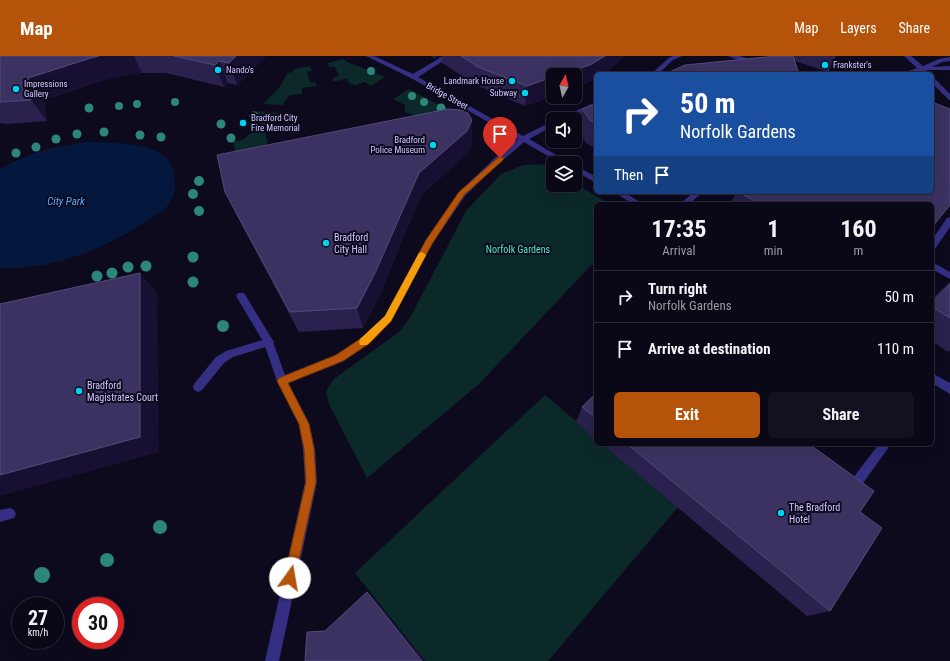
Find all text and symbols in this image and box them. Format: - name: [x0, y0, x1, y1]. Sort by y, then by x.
- text: Map: [20, 17, 53, 40]
- text: Map: [794, 20, 818, 36]
- text: Layers: [840, 20, 877, 36]
- text: Share: [899, 20, 930, 36]
- marker: Frankster's: [820, 60, 830, 70]
- place label: Frankster's: [833, 60, 872, 70]
- marker: Nando's: [213, 65, 223, 75]
- place label: Nando's: [226, 65, 254, 75]
- north arrow: [546, 68, 582, 104]
- map controls: [546, 68, 582, 192]
- place label: Landmark House: [444, 76, 504, 86]
- marker: Landmark House: [507, 76, 517, 86]
- place label: Impressions Gallery: [24, 79, 68, 99]
- street label: Bridge Street: [424, 80, 470, 112]
- marker: Impressions Gallery: [11, 84, 21, 94]
- text: 50 m: [680, 87, 736, 120]
- place label: Subway: [490, 88, 517, 98]
- marker: Subway: [520, 88, 530, 98]
- icon: right: [614, 88, 666, 140]
- button: sound: [546, 112, 582, 148]
- place label: Bradford City Fire Memorial: [251, 113, 300, 133]
- pin: [483, 117, 517, 158]
- marker: Bradford City Fire Memorial: [238, 118, 248, 128]
- text: Norfolk Gardens: [680, 121, 796, 142]
- icon: arrive: [489, 123, 511, 145]
- place label: Bradford Police Museum: [370, 135, 425, 155]
- marker: Bradford Police Museum: [428, 140, 438, 150]
- button: layers: [546, 156, 582, 192]
- icon: arrive: [651, 164, 673, 186]
- text: Then: [614, 166, 643, 184]
- water label: City Park: [47, 195, 85, 208]
- text: 17:35: [651, 215, 706, 243]
- text: 1: [767, 215, 779, 243]
- text: 160: [840, 215, 877, 243]
- place label: Bradford City Hall: [334, 232, 368, 255]
- marker: Bradford City Hall: [321, 238, 331, 248]
- text: Arrival: [662, 243, 695, 258]
- text: min: [764, 243, 783, 258]
- text: m: [854, 243, 863, 258]
- park label: Norfolk Gardens: [486, 244, 551, 255]
- text: Turn right: [648, 280, 707, 298]
- icon: right: [614, 286, 636, 308]
- text: 50 m: [884, 288, 914, 306]
- text: Norfolk Gardens: [648, 298, 732, 313]
- icon: arrive: [614, 338, 636, 360]
- text: Arrive at destination: [648, 340, 771, 358]
- text: 110 m: [877, 340, 914, 358]
- place label: Bradford Magistrates Court: [87, 380, 158, 403]
- marker: Bradford Magistrates Court: [74, 386, 84, 396]
- button: Exit: [614, 392, 760, 438]
- button: Share: [768, 392, 914, 438]
- place label: The Bradford Hotel: [789, 502, 840, 525]
- marker: The Bradford Hotel: [776, 508, 786, 518]
- position arrow: [269, 557, 311, 599]
- speed limit sign: 30: [72, 597, 124, 649]
- text: 27: [28, 606, 48, 630]
- text: km/h: [28, 627, 48, 638]

